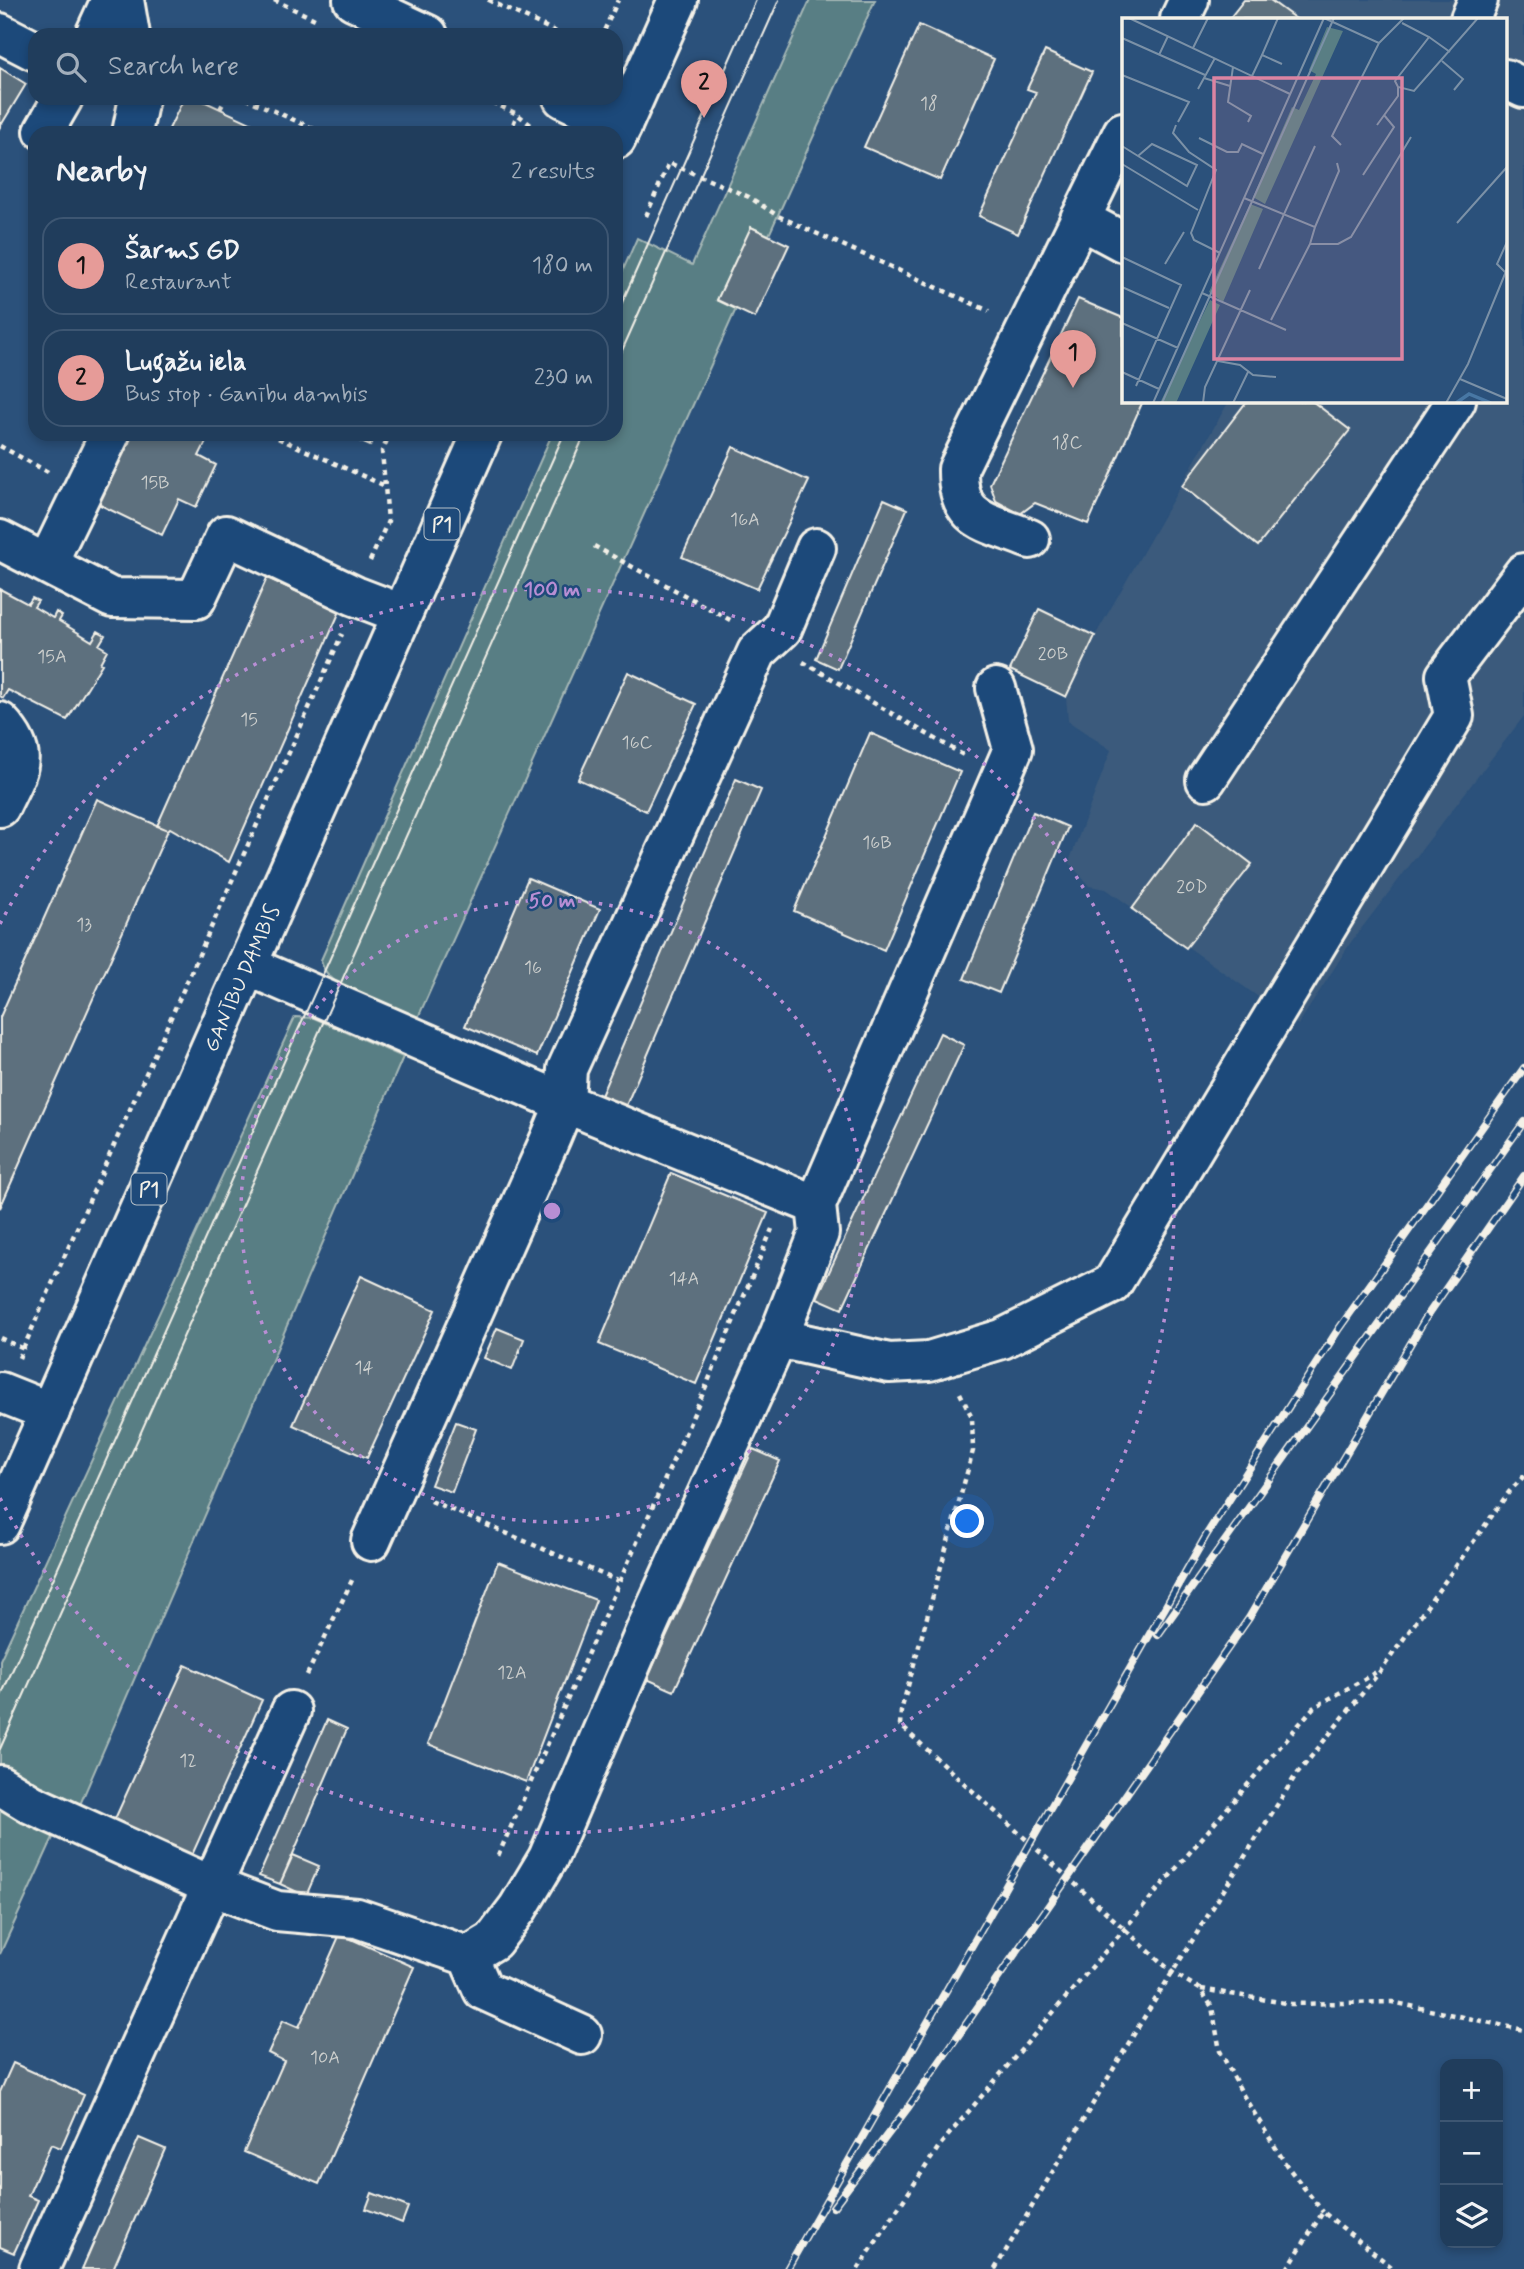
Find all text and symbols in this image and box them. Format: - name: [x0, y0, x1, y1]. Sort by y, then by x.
- inset map: [1122, 18, 1506, 402]
- search box: [28, 28, 623, 105]
- icon: search: [52, 48, 90, 86]
- text: Search here: [108, 50, 239, 84]
- pin: 2: [681, 60, 727, 118]
- house number: 18: [920, 92, 938, 116]
- text: Nearby: [56, 152, 147, 191]
- text: 2 results: [511, 157, 595, 187]
- text: Šarms GD: [125, 234, 240, 268]
- text: 1: [76, 251, 86, 281]
- text: 180 m: [532, 251, 593, 281]
- text: Restaurant: [125, 268, 232, 298]
- pin: 1: [1050, 330, 1096, 388]
- text: Lugažu iela: [125, 346, 247, 380]
- text: 2: [75, 363, 87, 393]
- text: 230 m: [534, 363, 593, 393]
- text: Bus stop · Ganību dambis: [125, 380, 368, 410]
- house number: 18C: [1052, 431, 1083, 455]
- house number: 15B: [140, 471, 170, 495]
- house number: 16A: [730, 508, 760, 532]
- road number: P1: [424, 509, 460, 540]
- text: 100 m: [524, 576, 580, 604]
- house number: 20B: [1038, 642, 1068, 666]
- house number: 15A: [37, 645, 67, 669]
- house number: 15: [240, 708, 258, 732]
- house number: 16C: [622, 731, 653, 755]
- house number: 16B: [862, 831, 892, 855]
- house number: 20D: [1176, 875, 1208, 899]
- text: 50 m: [529, 887, 576, 915]
- street label: GANĪBU DAMBIS: [198, 900, 287, 1056]
- house number: 13: [76, 913, 92, 937]
- house number: 16: [524, 956, 542, 980]
- road number: P1: [132, 1174, 166, 1204]
- centre of rings: [540, 1199, 564, 1223]
- house number: 14A: [669, 1267, 699, 1291]
- house number: 14: [355, 1356, 374, 1380]
- your location: [950, 1504, 984, 1538]
- house number: 12A: [497, 1661, 527, 1685]
- house number: 12: [179, 1749, 197, 1773]
- house number: 10A: [310, 2046, 340, 2070]
- map controls: [1440, 2059, 1503, 2248]
- button: +: [1440, 2059, 1503, 2122]
- button: −: [1440, 2122, 1503, 2185]
- button: layers: [1440, 2185, 1503, 2248]

